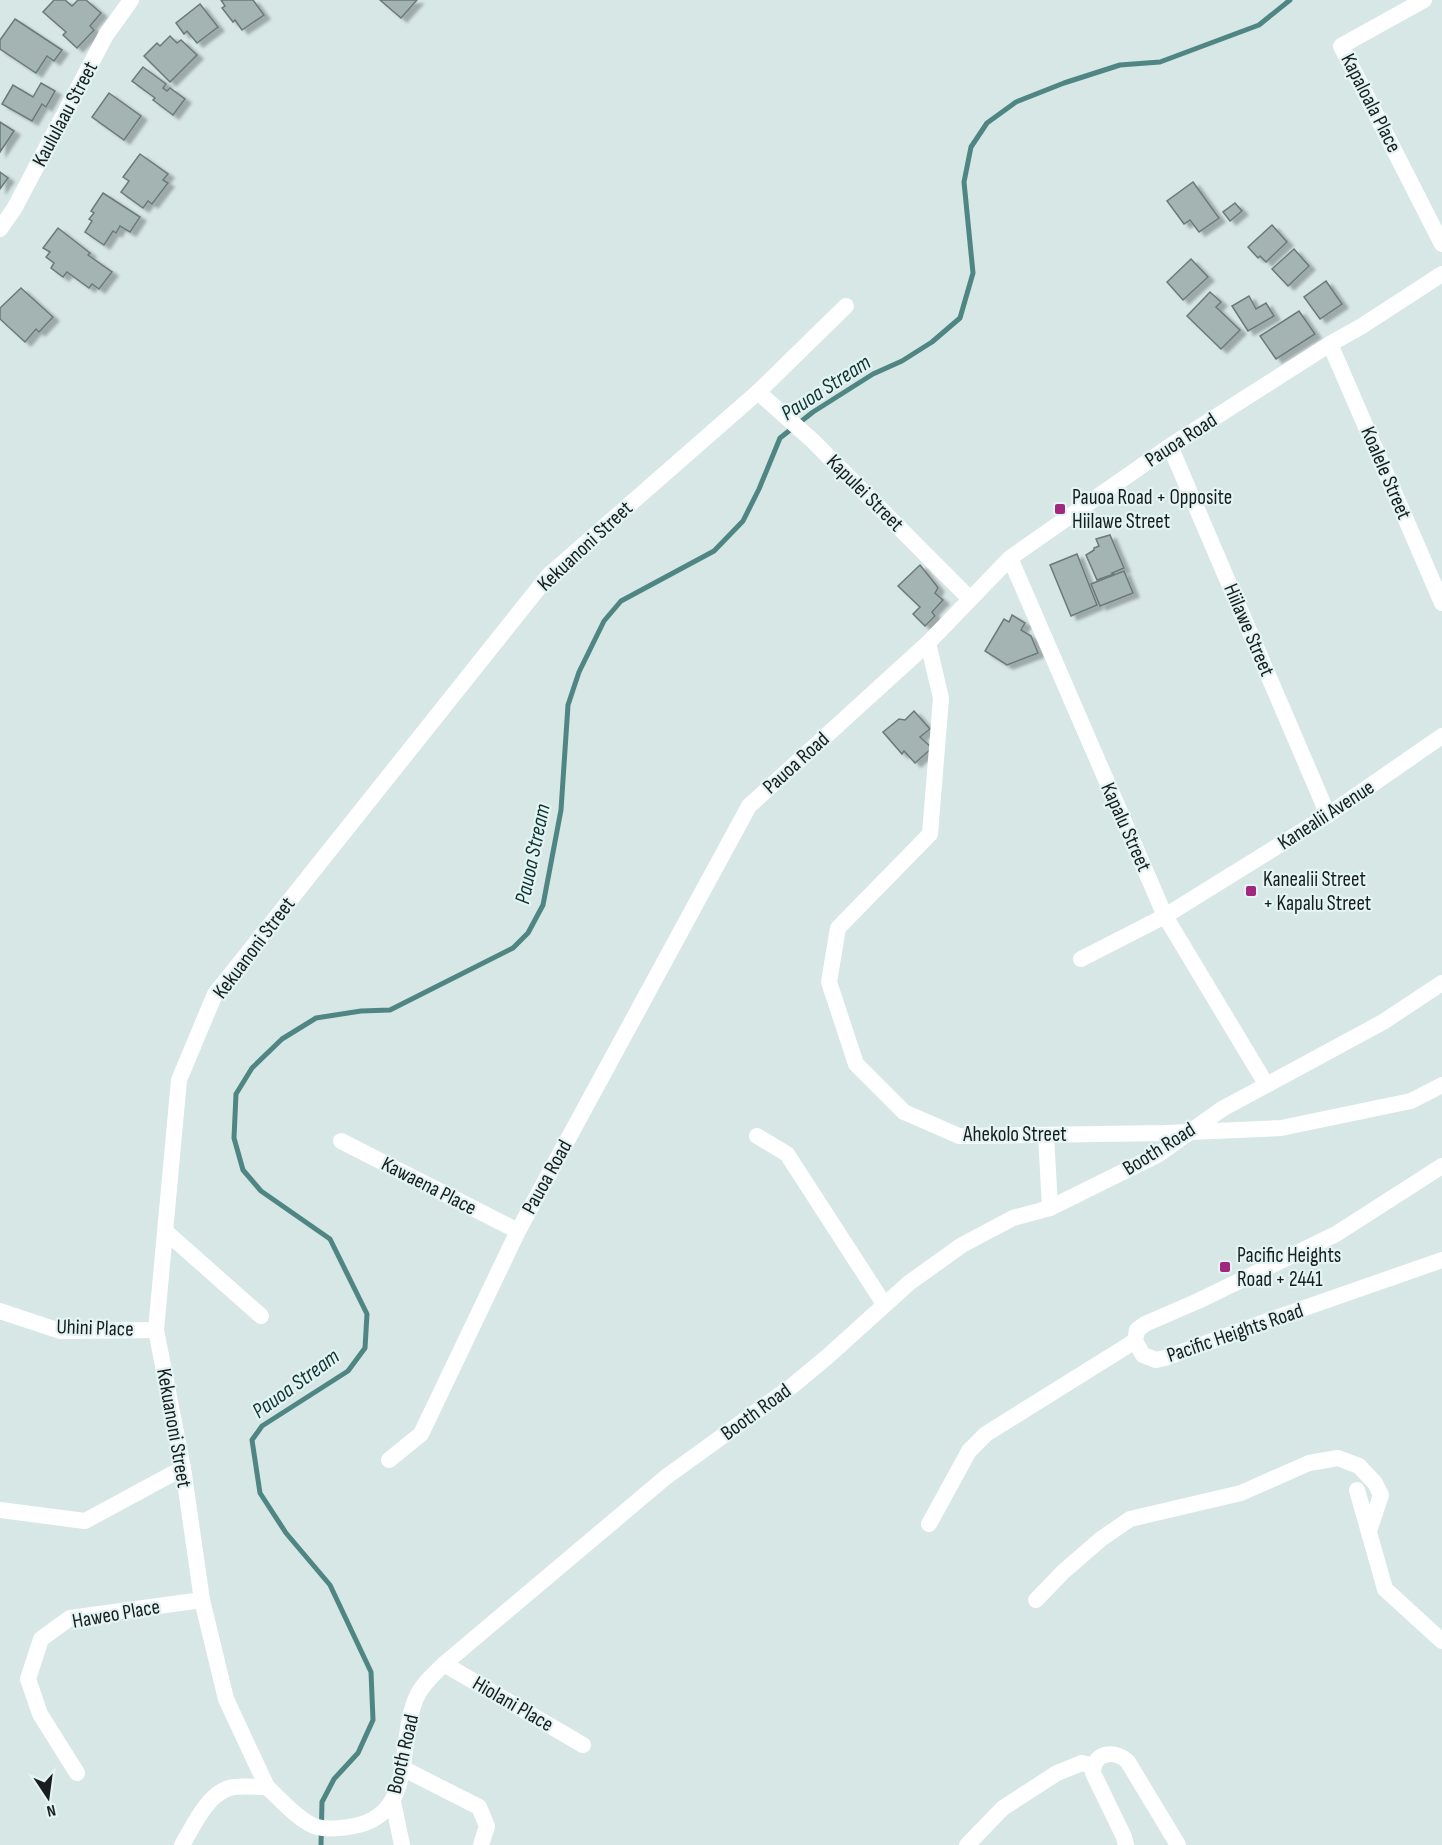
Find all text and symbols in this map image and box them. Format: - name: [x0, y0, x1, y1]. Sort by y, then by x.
- street label: Kapaloala Place: [1335, 49, 1407, 157]
- street label: Kaululaau Street: [27, 57, 103, 171]
- water label: Pauoa Stream: [776, 349, 876, 427]
- street label: Pauoa Road: [1140, 408, 1222, 472]
- street label: Koalele Street: [1355, 423, 1417, 523]
- street label: Kapulei Street: [821, 449, 909, 537]
- place label: Pauoa Road + Opposite Hiilawe Street: [1072, 485, 1232, 534]
- street label: Kekuanoni Street: [532, 496, 638, 596]
- marker: Pauoa Road + Opposite Hiilawe Street: [1053, 502, 1067, 516]
- street label: Hiilawe Street: [1218, 580, 1280, 680]
- street label: Pauoa Road: [758, 727, 834, 799]
- street label: Kanealii Avenue: [1273, 775, 1379, 855]
- street label: Kapalu Street: [1095, 779, 1157, 875]
- water label: Pauoa Stream: [509, 802, 557, 906]
- place label: Kanealii Street + Kapalu Street: [1263, 867, 1371, 916]
- marker: Kanealii Street + Kapalu Street: [1244, 884, 1258, 898]
- street label: Kekuanoni Street: [208, 892, 300, 1004]
- street label: Booth Road: [1118, 1117, 1200, 1181]
- street label: Ahekolo Street: [962, 1122, 1067, 1147]
- street label: Pauoa Road: [517, 1136, 577, 1218]
- street label: Kawaena Place: [377, 1151, 481, 1221]
- place label: Pacific Heights Road + 2441: [1237, 1243, 1341, 1292]
- marker: Pacific Heights Road + 2441: [1218, 1260, 1232, 1274]
- street label: Pacific Heights Road: [1164, 1298, 1306, 1368]
- street label: Uhini Place: [56, 1314, 134, 1342]
- water label: Pauoa Stream: [247, 1343, 345, 1425]
- street label: Kekuanoni Street: [151, 1366, 197, 1490]
- street label: Booth Road: [716, 1378, 796, 1446]
- street label: Haweo Place: [70, 1594, 162, 1634]
- street label: Hiolani Place: [468, 1671, 558, 1737]
- street label: Booth Road: [382, 1712, 424, 1796]
- north arrow: [18, 1767, 78, 1827]
- text: N: [45, 1800, 57, 1820]

